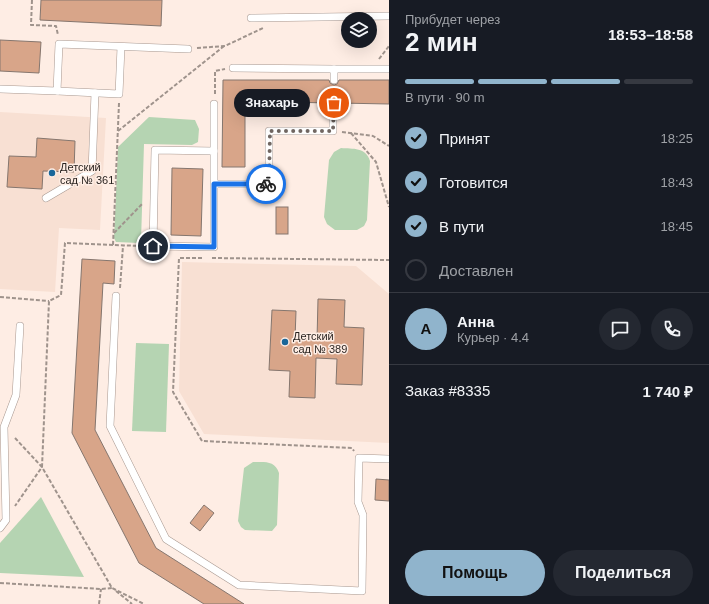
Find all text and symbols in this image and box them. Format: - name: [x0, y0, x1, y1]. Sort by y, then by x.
- map controls: [341, 12, 377, 48]
- button: layers: [341, 12, 377, 48]
- text: Прибудет через: [405, 12, 500, 27]
- text: 18:53–18:58: [608, 26, 693, 43]
- text: 2 мин: [405, 27, 478, 57]
- pin: [317, 86, 351, 120]
- callout: Знахарь: [234, 89, 310, 117]
- text: В пути · 90 m: [405, 90, 485, 105]
- icon: bag: [323, 92, 345, 114]
- text: Знахарь: [245, 95, 299, 110]
- icon: check: [405, 127, 427, 149]
- text: Принят: [439, 130, 490, 147]
- text: 18:25: [660, 131, 693, 146]
- place label: Детский сад № 361: [60, 161, 114, 186]
- courier: [246, 164, 286, 204]
- marker: Детский сад № 361: [47, 168, 57, 178]
- icon: check: [405, 171, 427, 193]
- icon: bike: [255, 173, 277, 195]
- text: Готовится: [439, 174, 508, 191]
- text: 18:43: [660, 175, 693, 190]
- icon: check: [405, 215, 427, 237]
- text: В пути: [439, 218, 484, 235]
- text: 18:45: [660, 219, 693, 234]
- pin: [136, 229, 170, 263]
- icon: home: [142, 235, 164, 257]
- text: Доставлен: [439, 262, 513, 279]
- button: chat: [599, 308, 641, 350]
- button: phone: [651, 308, 693, 350]
- text: Анна: [457, 313, 494, 330]
- text: А: [421, 320, 431, 337]
- place label: Детский сад № 389: [293, 330, 347, 355]
- text: Курьер · 4.4: [457, 330, 529, 345]
- marker: Детский сад № 389: [280, 337, 290, 347]
- text: Заказ #8335: [405, 382, 490, 399]
- text: 1 740 ₽: [643, 383, 693, 400]
- button: Помощь: [405, 550, 545, 596]
- button: Поделиться: [553, 550, 693, 596]

